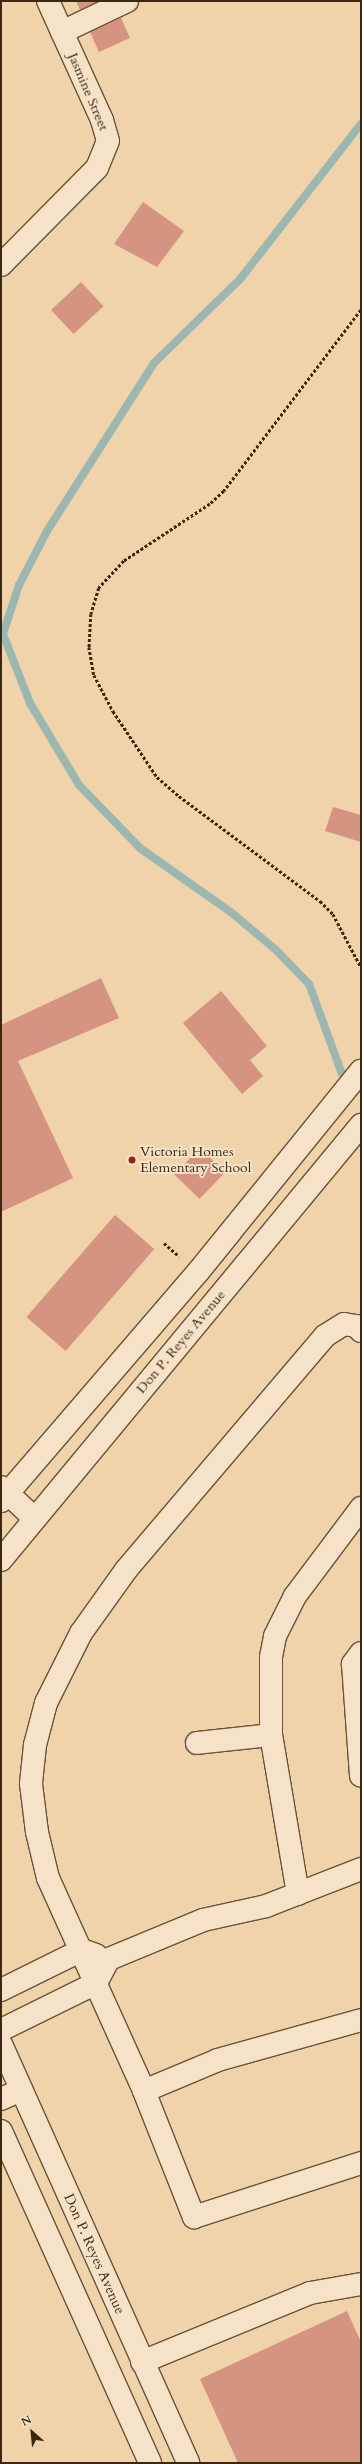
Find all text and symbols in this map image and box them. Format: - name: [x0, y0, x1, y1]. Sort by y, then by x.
- street label: Jasmine Street: [64, 51, 112, 133]
- place label: Victoria Homes Elementary School: [140, 1144, 251, 1176]
- marker: Victoria Homes Elementary School: [127, 1155, 137, 1165]
- street label: Don P. Reyes Avenue: [133, 1287, 229, 1397]
- street label: Don P. Reyes Avenue: [60, 2191, 128, 2317]
- north arrow: [12, 2412, 52, 2452]
- text: N: [19, 2412, 34, 2430]

